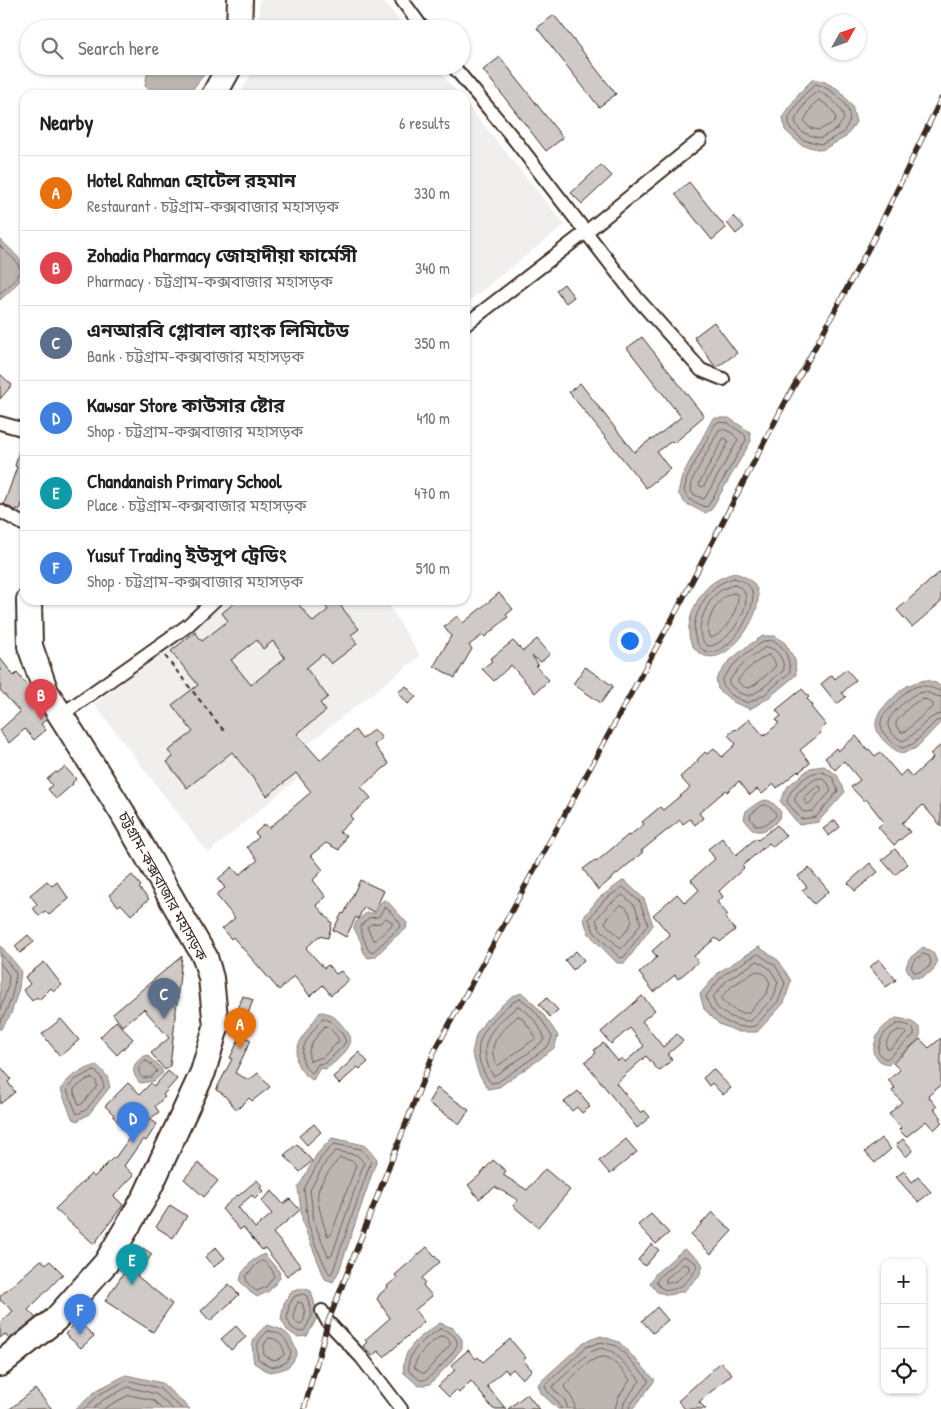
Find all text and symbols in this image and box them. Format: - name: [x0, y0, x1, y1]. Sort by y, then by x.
- north arrow: [821, 15, 866, 60]
- search box: [20, 20, 470, 75]
- icon: search: [38, 34, 66, 62]
- text: Search here: [78, 35, 159, 61]
- text: Nearby: [40, 108, 93, 137]
- text: 6 results: [399, 112, 450, 134]
- text: Hotel Rahman হোটেল রহমান: [87, 167, 296, 193]
- text: A: [52, 182, 60, 204]
- text: 330 m: [414, 182, 450, 204]
- text: Restaurant · চট্টগ্রাম-কক্সবাজার মহাসড়ক: [87, 195, 339, 217]
- text: Zohadia Pharmacy জোহাদীয়া ফার্মেসী: [87, 242, 357, 268]
- text: B: [52, 257, 60, 279]
- text: 340 m: [415, 257, 450, 279]
- text: Pharmacy · চট্টগ্রাম-কক্সবাজার মহাসড়ক: [87, 270, 333, 292]
- text: এনআরবি গ্লোবাল ব্যাংক লিমিটেড: [87, 317, 349, 343]
- text: C: [52, 332, 60, 354]
- text: 350 m: [414, 332, 450, 354]
- text: Bank · চট্টগ্রাম-কক্সবাজার মহাসড়ক: [87, 345, 304, 367]
- text: Kawsar Store কাউসার ষ্টোর: [87, 392, 285, 418]
- text: D: [52, 407, 60, 429]
- text: 410 m: [416, 407, 450, 429]
- text: Shop · চট্টগ্রাম-কক্সবাজার মহাসড়ক: [87, 420, 303, 442]
- text: Chandanaish Primary School: [87, 468, 282, 494]
- text: E: [52, 482, 60, 504]
- text: 470 m: [414, 482, 450, 504]
- text: Place · চট্টগ্রাম-কক্সবাজার মহাসড়ক: [87, 494, 307, 516]
- text: Yusuf Trading ইউসুপ ট্রেডিং: [87, 542, 287, 568]
- text: F: [53, 557, 59, 579]
- text: 510 m: [416, 557, 450, 579]
- text: Shop · চট্টগ্রাম-কক্সবাজার মহাসড়ক: [87, 570, 303, 592]
- your location: [617, 628, 643, 654]
- pin: B: [25, 679, 57, 720]
- street label: চট্টগ্রাম-কক্সবাজার মহাসড়ক: [113, 807, 213, 965]
- pin: C: [148, 978, 180, 1019]
- pin: A: [224, 1008, 256, 1049]
- pin: D: [117, 1102, 149, 1143]
- pin: E: [116, 1244, 148, 1285]
- map controls: [881, 1259, 926, 1394]
- button: +: [881, 1259, 926, 1304]
- pin: F: [64, 1294, 96, 1335]
- button: −: [881, 1304, 926, 1349]
- button: locate: [881, 1349, 926, 1394]

